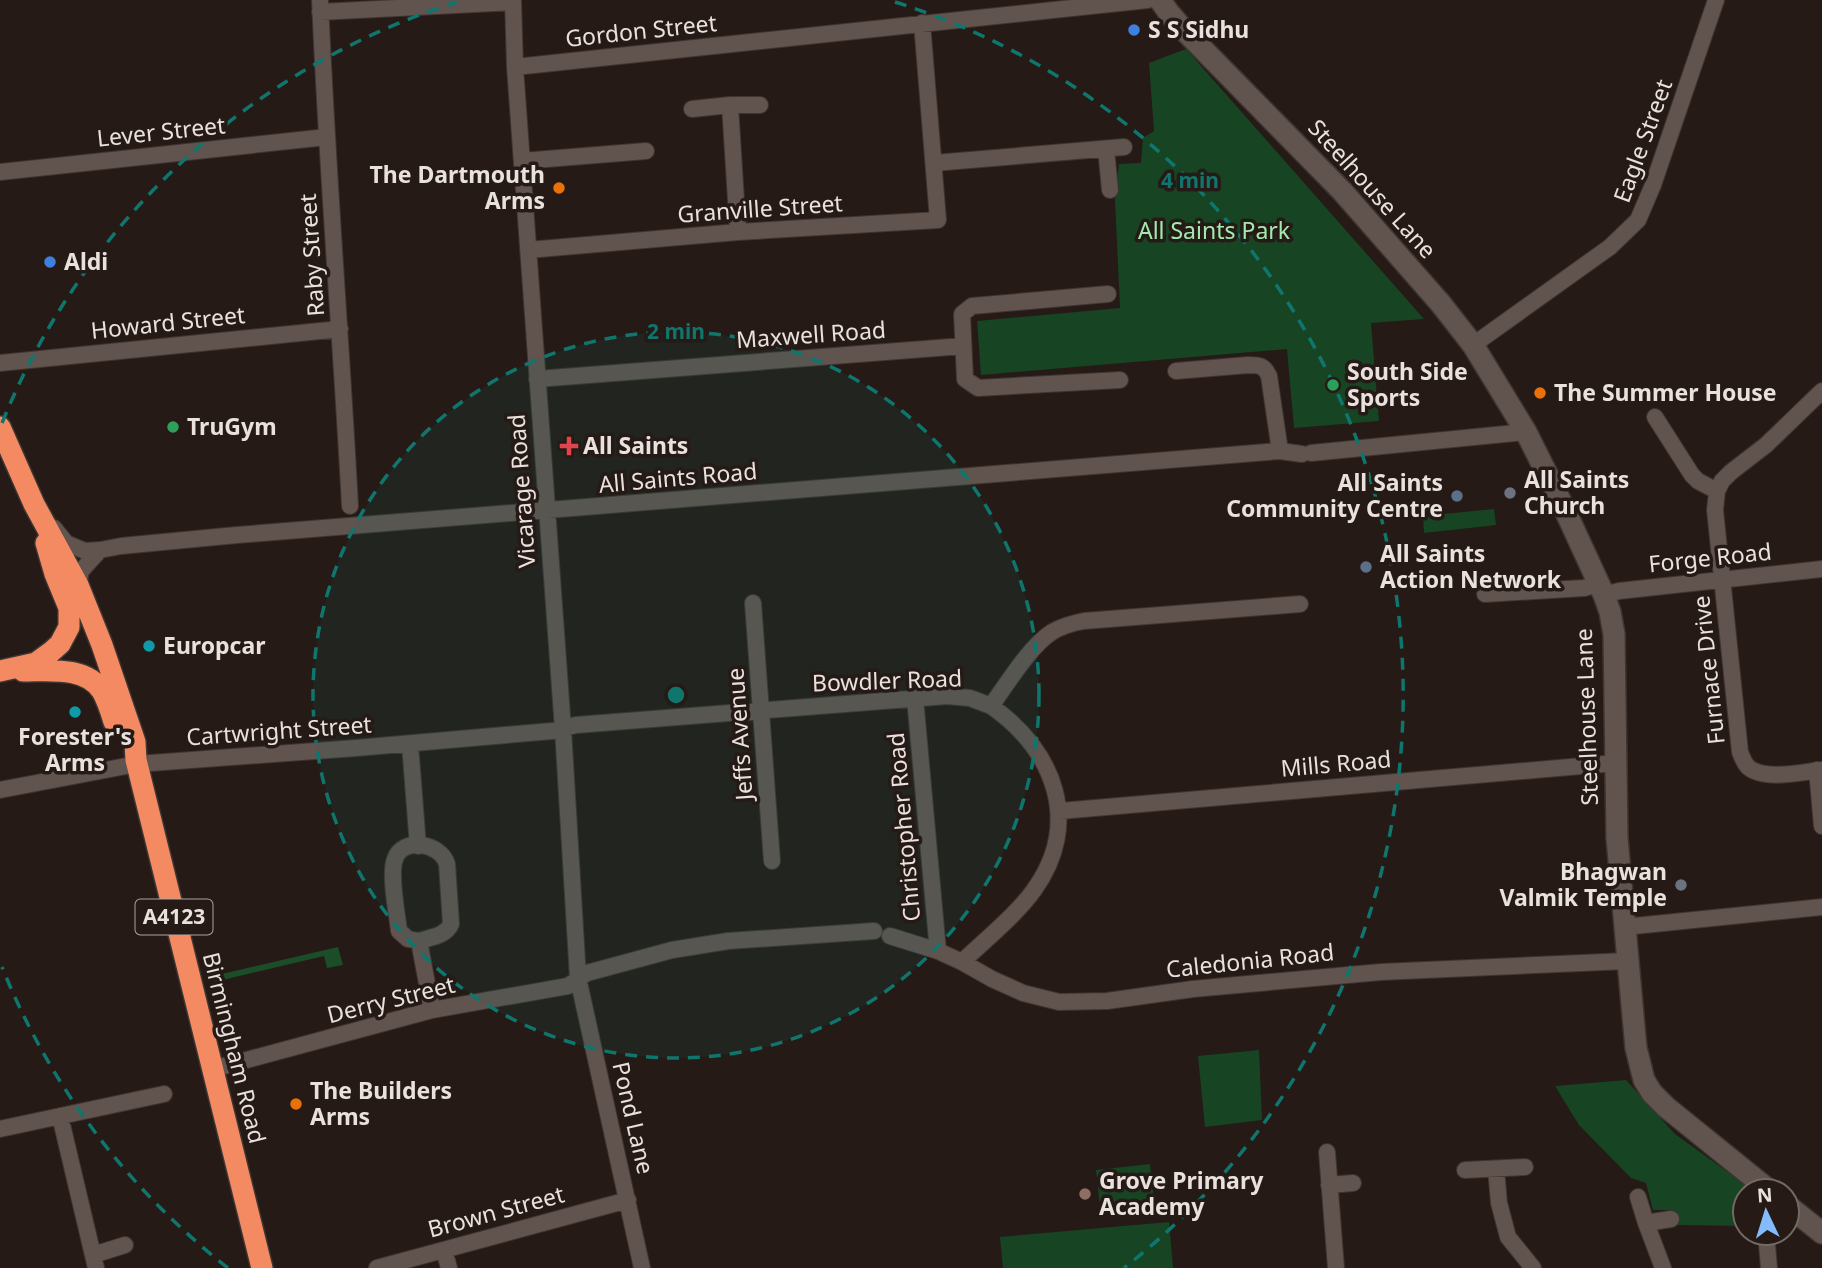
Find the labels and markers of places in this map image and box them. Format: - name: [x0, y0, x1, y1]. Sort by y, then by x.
- place label: S S Sidhu: [1148, 13, 1249, 45]
- marker: S S Sidhu: [1126, 22, 1142, 38]
- place label: The Dartmouth Arms: [370, 158, 545, 216]
- marker: The Dartmouth Arms: [551, 180, 567, 196]
- place label: Aldi: [64, 245, 108, 277]
- marker: Aldi: [42, 254, 58, 270]
- place label: South Side Sports: [1347, 355, 1468, 413]
- place label: The Summer House: [1554, 376, 1777, 408]
- marker: South Side Sports: [1325, 377, 1341, 393]
- marker: The Summer House: [1532, 385, 1548, 401]
- place label: TruGym: [187, 410, 277, 442]
- marker: TruGym: [165, 419, 181, 435]
- place label: All Saints: [583, 429, 688, 461]
- marker: All Saints: [561, 438, 577, 454]
- place label: All Saints Church: [1524, 463, 1629, 521]
- place label: All Saints Community Centre: [1226, 466, 1443, 524]
- marker: All Saints Church: [1502, 485, 1518, 501]
- marker: All Saints Community Centre: [1449, 488, 1465, 504]
- place label: All Saints Action Network: [1380, 537, 1562, 595]
- marker: All Saints Action Network: [1358, 559, 1374, 575]
- place label: Europcar: [163, 629, 266, 661]
- marker: Europcar: [141, 638, 157, 654]
- centre of rings: [664, 683, 688, 707]
- marker: Forester's Arms: [67, 704, 83, 720]
- place label: Forester's Arms: [18, 720, 132, 778]
- place label: Bhagwan Valmik Temple: [1499, 855, 1667, 913]
- marker: Bhagwan Valmik Temple: [1673, 877, 1689, 893]
- place label: The Builders Arms: [310, 1074, 452, 1132]
- marker: The Builders Arms: [288, 1096, 304, 1112]
- place label: Grove Primary Academy: [1099, 1164, 1264, 1222]
- marker: Grove Primary Academy: [1077, 1186, 1093, 1202]

